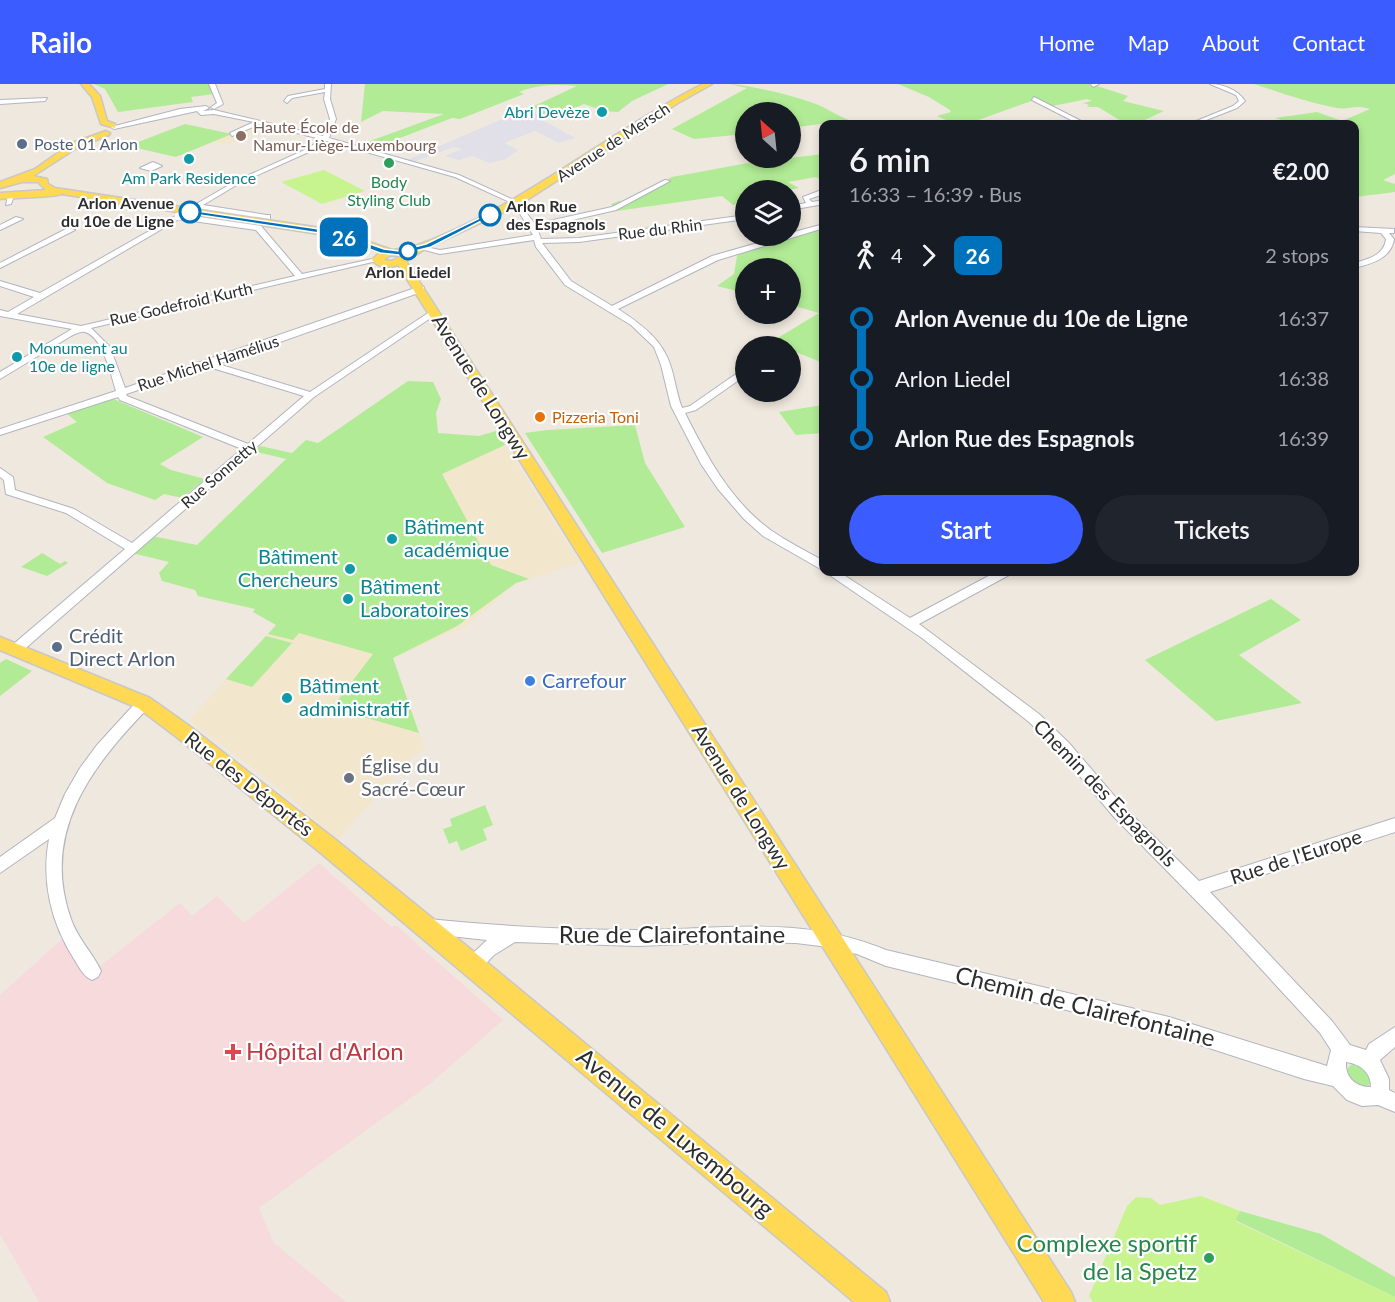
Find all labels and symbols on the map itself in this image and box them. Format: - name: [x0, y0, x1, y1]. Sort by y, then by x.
- street label: Avenue de Mersch: [553, 98, 673, 185]
- place label: Abri Devèze: [504, 102, 590, 121]
- north arrow: [735, 102, 801, 168]
- marker: Abri Devèze: [595, 105, 609, 119]
- place label: Haute École de Namur-Liège-Luxembourg: [253, 117, 436, 154]
- marker: Haute École de Namur-Liège-Luxembourg: [234, 129, 248, 143]
- place label: Poste 01 Arlon: [34, 134, 138, 153]
- marker: Poste 01 Arlon: [15, 137, 29, 151]
- marker: Am Park Residence: [182, 152, 196, 166]
- marker: Body Styling Club: [382, 156, 396, 170]
- place label: Am Park Residence: [122, 168, 256, 187]
- place label: Body Styling Club: [347, 172, 431, 209]
- place label: Arlon Avenue du 10e de Ligne: [61, 193, 174, 230]
- place label: Arlon Rue des Espagnols: [505, 196, 606, 233]
- marker: Arlon Avenue du 10e de Ligne: [179, 201, 201, 223]
- marker: Arlon Rue des Espagnols: [479, 204, 501, 226]
- street label: Rue du Rhin: [617, 214, 703, 243]
- line badge: 26: [317, 218, 371, 256]
- marker: Arlon Liedel: [399, 242, 417, 260]
- place label: Arlon Liedel: [364, 262, 451, 281]
- street label: Rue Godefroid Kurth: [108, 278, 254, 329]
- street label: Avenue de Longwy: [428, 309, 537, 464]
- street label: Rue Michel Hamélius: [135, 331, 281, 394]
- place label: Monument au 10e de ligne: [29, 338, 128, 375]
- marker: Monument au 10e de ligne: [10, 350, 24, 364]
- place label: Pizzeria Toni: [552, 407, 639, 426]
- marker: Pizzeria Toni: [533, 410, 547, 424]
- street label: Rue Sonnetty: [177, 435, 261, 512]
- place label: Bâtiment académique: [404, 514, 509, 561]
- marker: Bâtiment académique: [385, 532, 399, 546]
- place label: Bâtiment Chercheurs: [238, 544, 338, 591]
- marker: Bâtiment Chercheurs: [343, 562, 357, 576]
- place label: Bâtiment Laboratoires: [360, 574, 469, 621]
- marker: Bâtiment Laboratoires: [341, 592, 355, 606]
- place label: Crédit Direct Arlon: [69, 623, 175, 670]
- marker: Crédit Direct Arlon: [50, 640, 64, 654]
- place label: Carrefour: [542, 668, 627, 692]
- place label: Bâtiment administratif: [299, 673, 409, 720]
- marker: Carrefour: [523, 674, 537, 688]
- marker: Bâtiment administratif: [280, 691, 294, 705]
- street label: Chemin des Espagnols: [1029, 714, 1182, 871]
- street label: Avenue de Longwy: [688, 719, 797, 874]
- street label: Rue des Déportés: [181, 726, 319, 841]
- place label: Église du Sacré-Cœur: [361, 753, 466, 800]
- marker: Église du Sacré-Cœur: [342, 771, 356, 785]
- street label: Rue de l'Europe: [1227, 823, 1364, 889]
- street label: Rue de Clairefontaine: [559, 919, 785, 948]
- street label: Chemin de Clairefontaine: [952, 959, 1218, 1052]
- place label: Hôpital d'Arlon: [246, 1036, 404, 1065]
- street label: Avenue de Luxembourg: [572, 1041, 780, 1223]
- marker: Hôpital d'Arlon: [224, 1043, 242, 1061]
- place label: Complexe sportif de la Spetz: [1017, 1228, 1198, 1285]
- marker: Complexe sportif de la Spetz: [1202, 1251, 1216, 1265]

